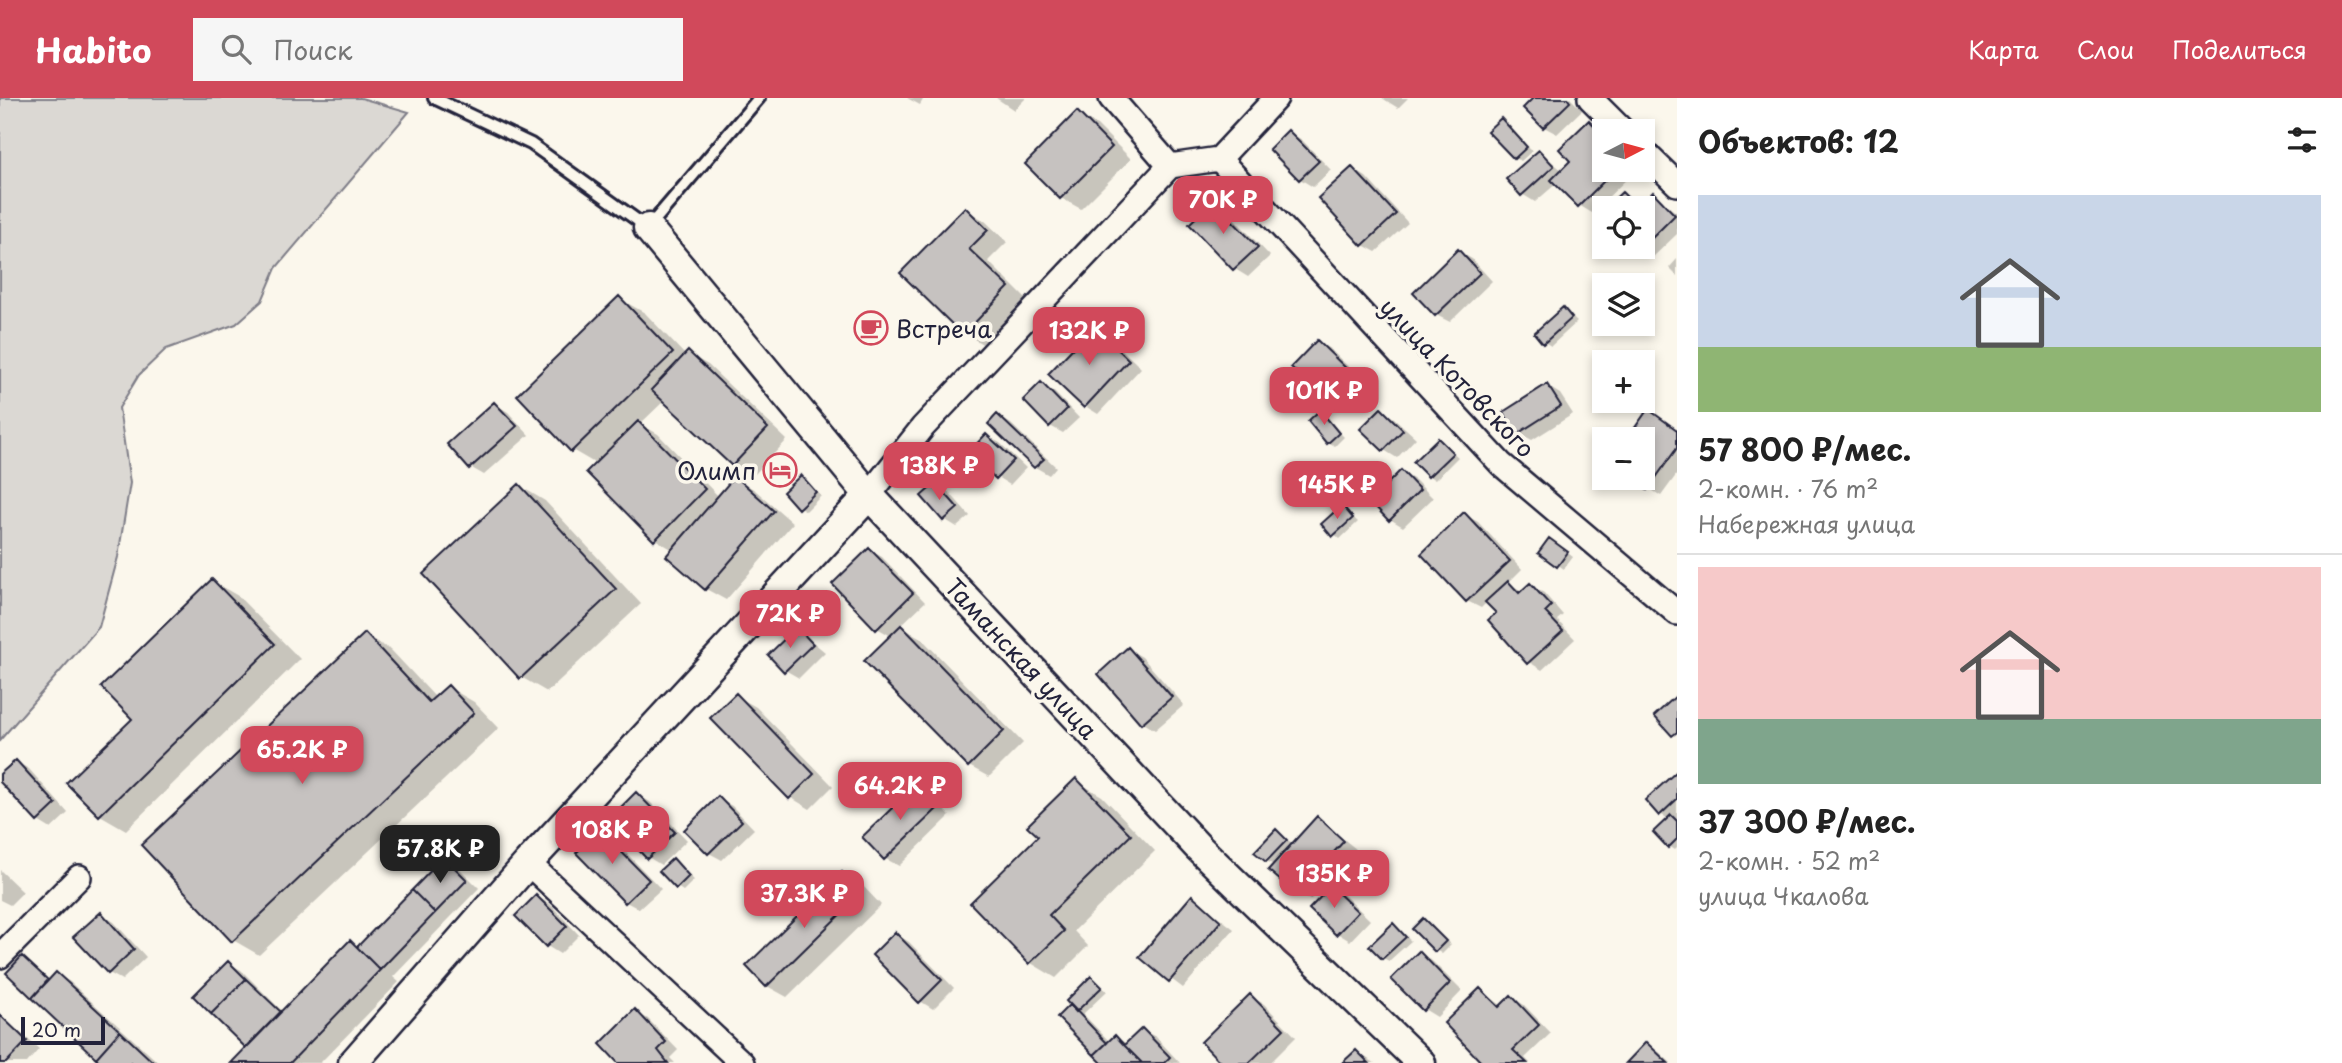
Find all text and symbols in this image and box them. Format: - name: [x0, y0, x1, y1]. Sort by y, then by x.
- search box: [193, 18, 683, 81]
- text: Habito: [35, 24, 151, 74]
- icon: search: [217, 30, 255, 68]
- text: Поиск: [273, 30, 352, 69]
- text: Карта: [1968, 31, 2039, 67]
- text: Слои: [2077, 31, 2134, 67]
- text: Поделиться: [2172, 31, 2307, 67]
- text: Объектов: 12: [1698, 118, 1899, 163]
- north arrow: [1592, 119, 1656, 182]
- map controls: [1592, 119, 1655, 490]
- icon: filters: [2283, 121, 2321, 159]
- pin: 70K ₽: [1174, 176, 1272, 236]
- text: 70K ₽: [1189, 181, 1257, 216]
- button: locate: [1592, 196, 1655, 259]
- icon: home: [1947, 240, 2073, 366]
- button: layers: [1592, 273, 1655, 336]
- street label: улица Котовского: [1372, 289, 1544, 465]
- pin: 132K ₽: [1032, 308, 1146, 367]
- cafe icon: Встреча: [852, 309, 890, 347]
- place label: Встреча: [896, 310, 992, 346]
- text: 132K ₽: [1049, 312, 1129, 347]
- button: +: [1592, 350, 1655, 413]
- pin: 101K ₽: [1267, 368, 1381, 427]
- text: 101K ₽: [1286, 372, 1362, 407]
- text: 57 800 ₽/мес.: [1698, 426, 1911, 471]
- button: −: [1592, 427, 1655, 490]
- pin: 138K ₽: [882, 442, 996, 502]
- text: 138K ₽: [899, 447, 979, 482]
- hotel icon: Олимп: [761, 451, 799, 489]
- place label: Олимп: [677, 452, 756, 488]
- pin: 145K ₽: [1280, 462, 1394, 521]
- text: 145K ₽: [1298, 466, 1376, 501]
- text: 2-комн. · 76 m²: [1698, 471, 1878, 506]
- text: Набережная улица: [1698, 506, 1915, 541]
- street label: Таманская улица: [938, 569, 1106, 747]
- pin: 72K ₽: [741, 590, 839, 650]
- text: 72K ₽: [756, 595, 824, 630]
- icon: home: [1947, 612, 2073, 738]
- pin: 65.2K ₽: [237, 726, 367, 786]
- text: 65.2K ₽: [256, 731, 348, 766]
- pin: 64.2K ₽: [835, 762, 965, 822]
- text: 64.2K ₽: [854, 767, 946, 802]
- text: 37 300 ₽/мес.: [1698, 798, 1915, 843]
- pin: 108K ₽: [555, 806, 669, 866]
- text: 108K ₽: [571, 811, 653, 846]
- pin: 57.8K ₽: [375, 826, 505, 885]
- text: 57.8K ₽: [396, 830, 484, 865]
- text: 2-комн. · 52 m²: [1698, 843, 1880, 878]
- pin: 135K ₽: [1277, 850, 1391, 910]
- text: 135K ₽: [1295, 855, 1373, 890]
- pin: 37.3K ₽: [739, 870, 869, 930]
- text: 37.3K ₽: [760, 875, 848, 910]
- text: улица Чкалова: [1698, 878, 1869, 913]
- scale bar: [21, 1014, 105, 1046]
- text: 20 m: [32, 1015, 81, 1043]

